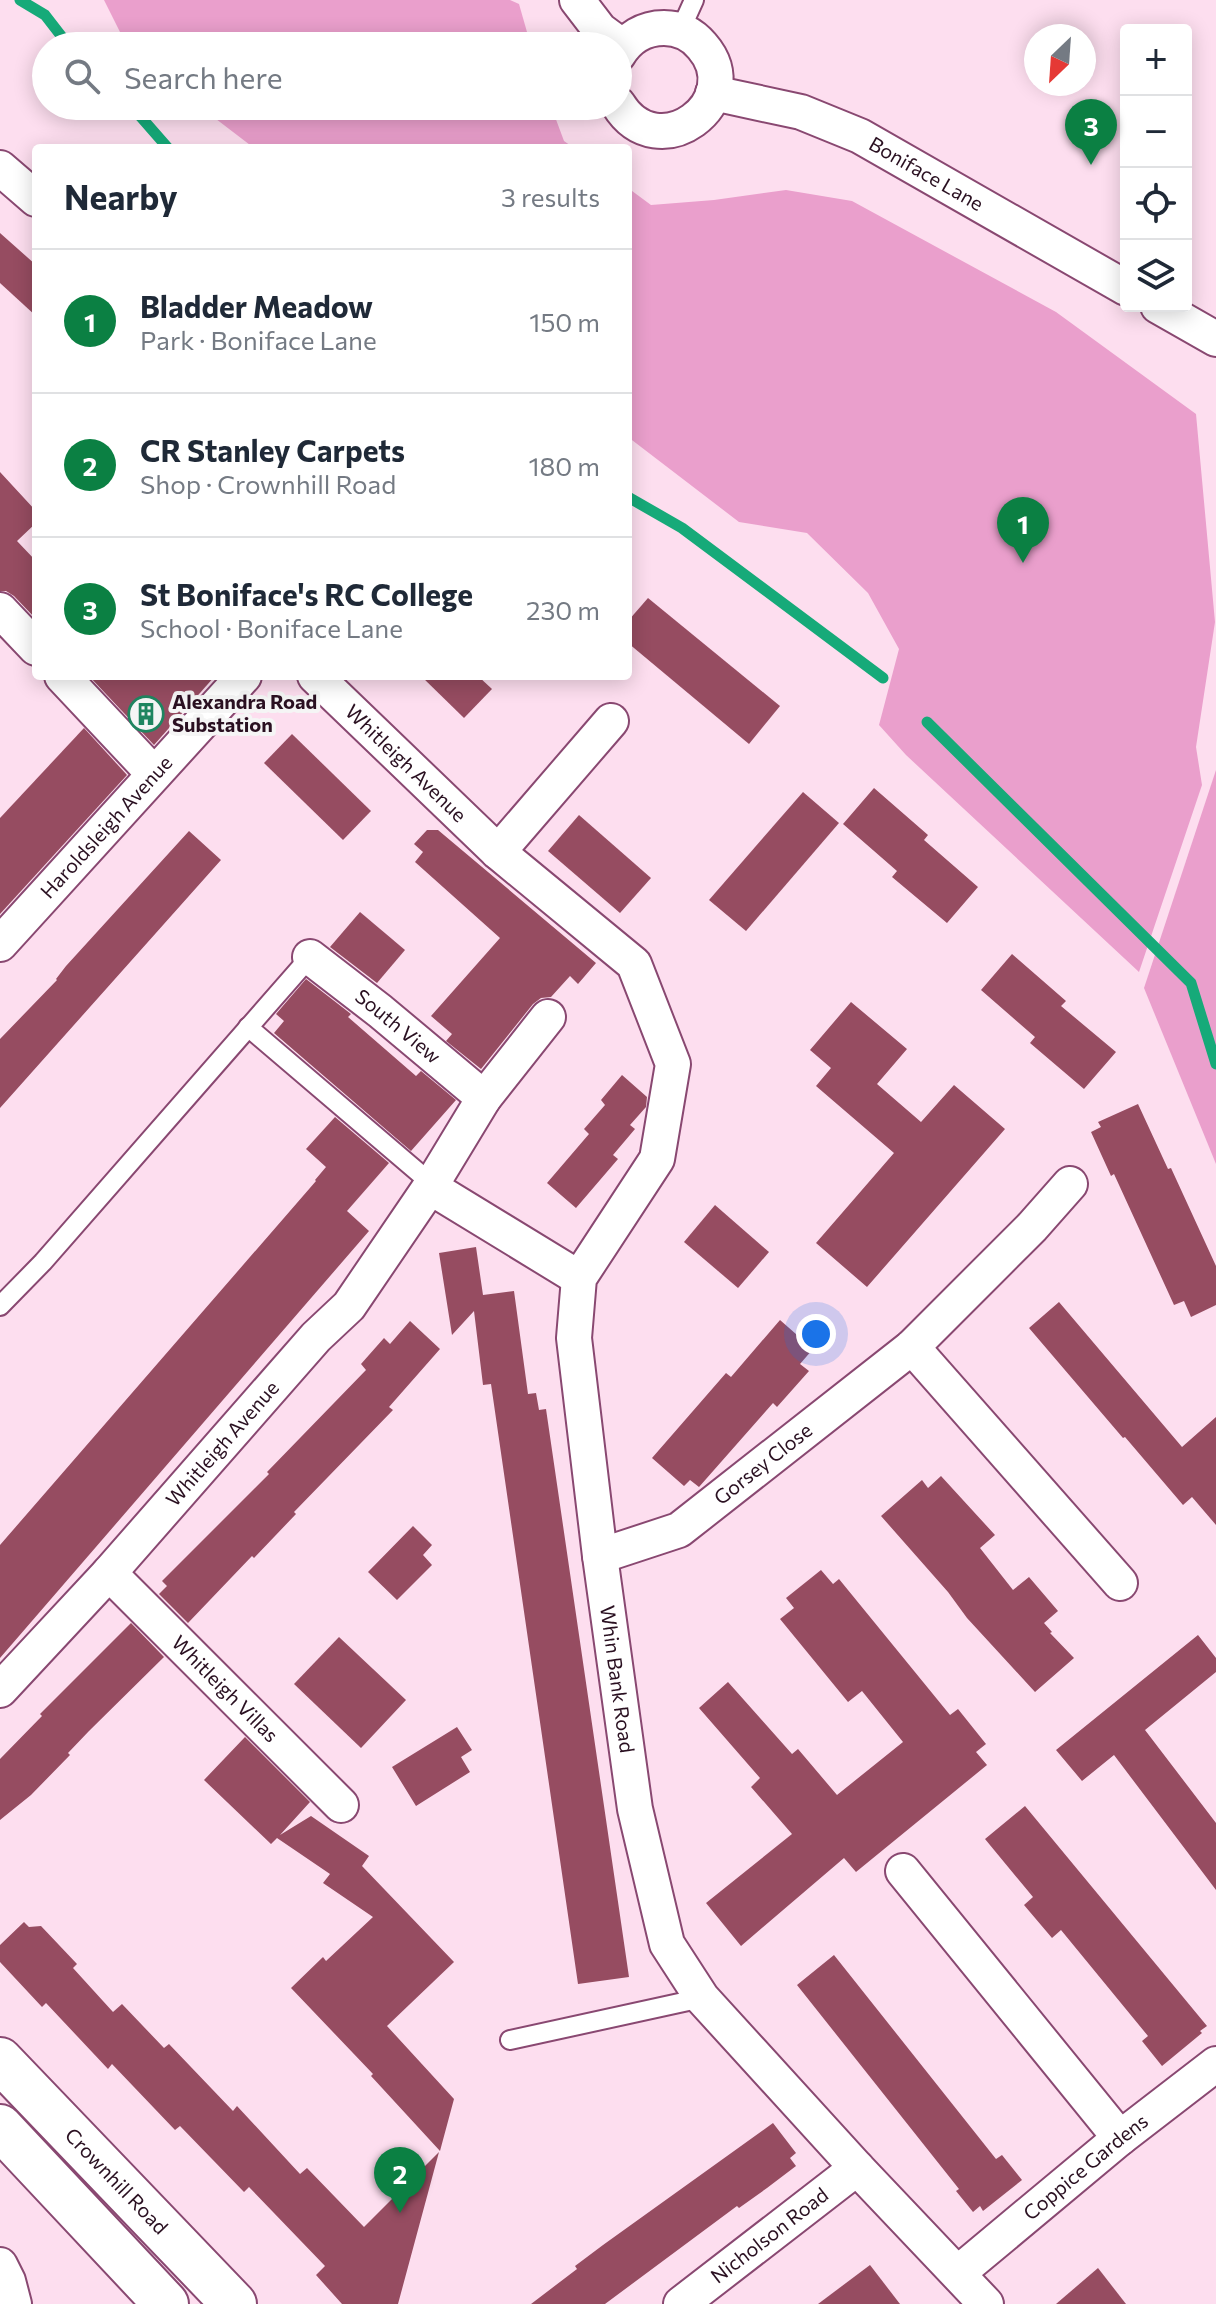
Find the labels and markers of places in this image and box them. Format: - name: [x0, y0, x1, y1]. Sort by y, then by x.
- pin: 3: [1065, 99, 1117, 165]
- pin: 1: [997, 497, 1049, 563]
- place label: Alexandra Road Substation: [172, 689, 317, 736]
- building icon: Alexandra Road Substation: [127, 695, 165, 733]
- pin: 2: [374, 2147, 426, 2213]

